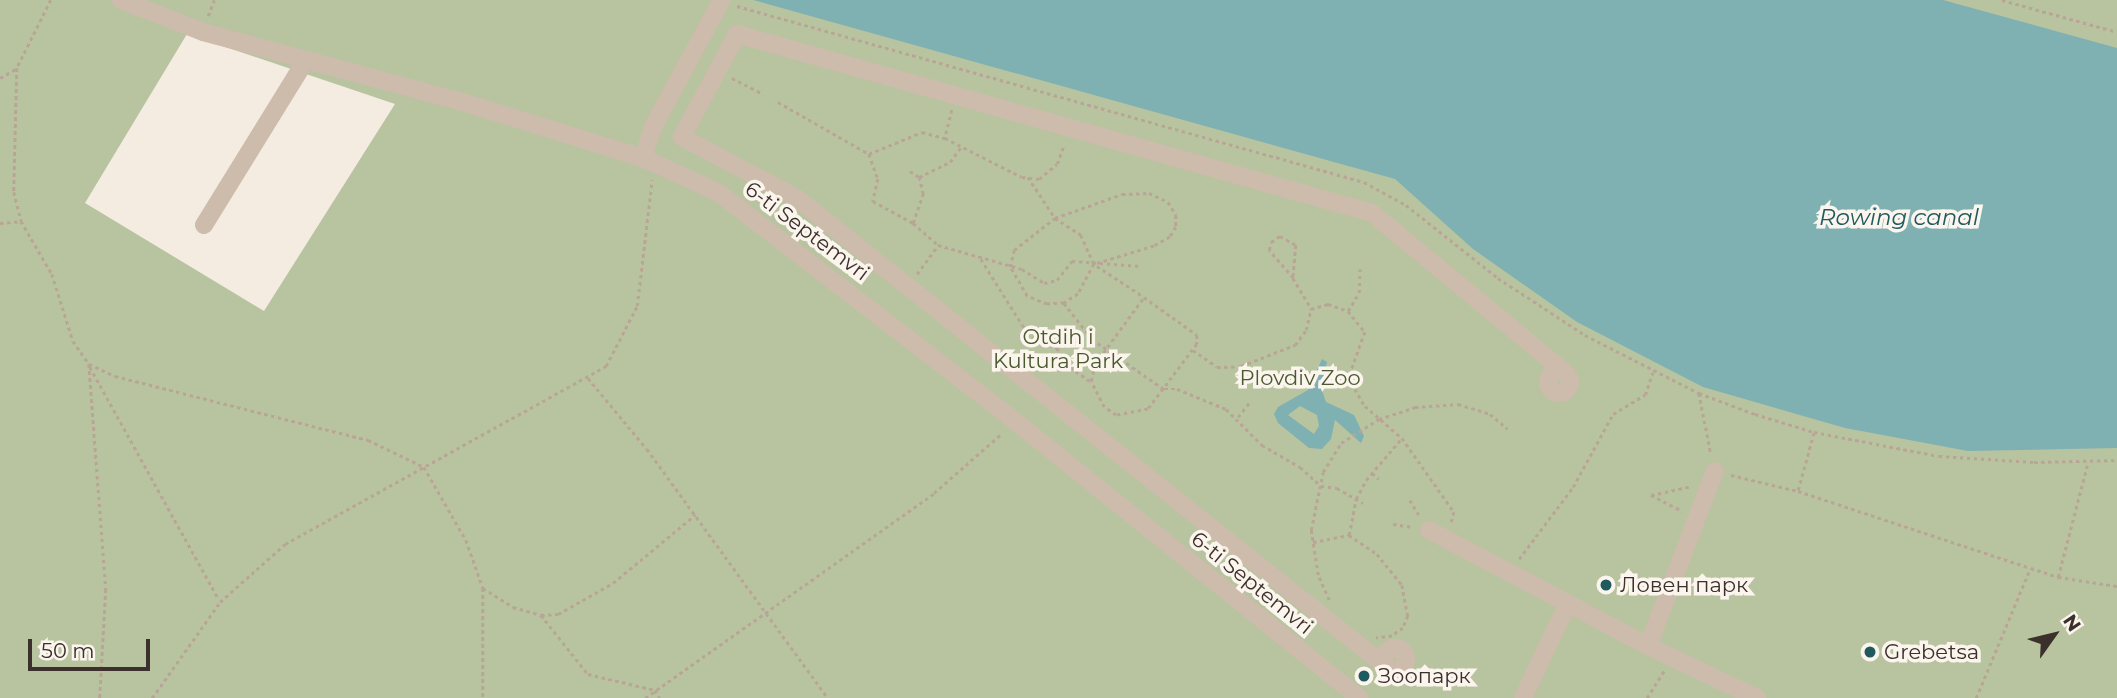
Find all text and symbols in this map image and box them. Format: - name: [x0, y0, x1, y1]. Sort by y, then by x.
- street label: 6-ti Septemvri: [740, 176, 874, 286]
- water label: Rowing canal: [1819, 203, 1979, 231]
- park label: Otdih i Kultura Park: [993, 324, 1123, 374]
- park label: Plovdiv Zoo: [1239, 365, 1361, 391]
- street label: 6-ti Septemvri: [1186, 526, 1318, 640]
- place label: Ловен парк: [1620, 572, 1748, 598]
- marker: Ловен парк: [1598, 577, 1614, 593]
- north arrow: [2019, 600, 2089, 670]
- text: N: [2058, 610, 2086, 636]
- scale bar: [32, 624, 154, 668]
- text: 50 m: [41, 638, 95, 663]
- place label: Grebetsa: [1884, 639, 1979, 665]
- marker: Grebetsa: [1862, 644, 1878, 660]
- place label: Зоопарк: [1378, 663, 1471, 689]
- marker: Зоопарк: [1356, 668, 1372, 684]

